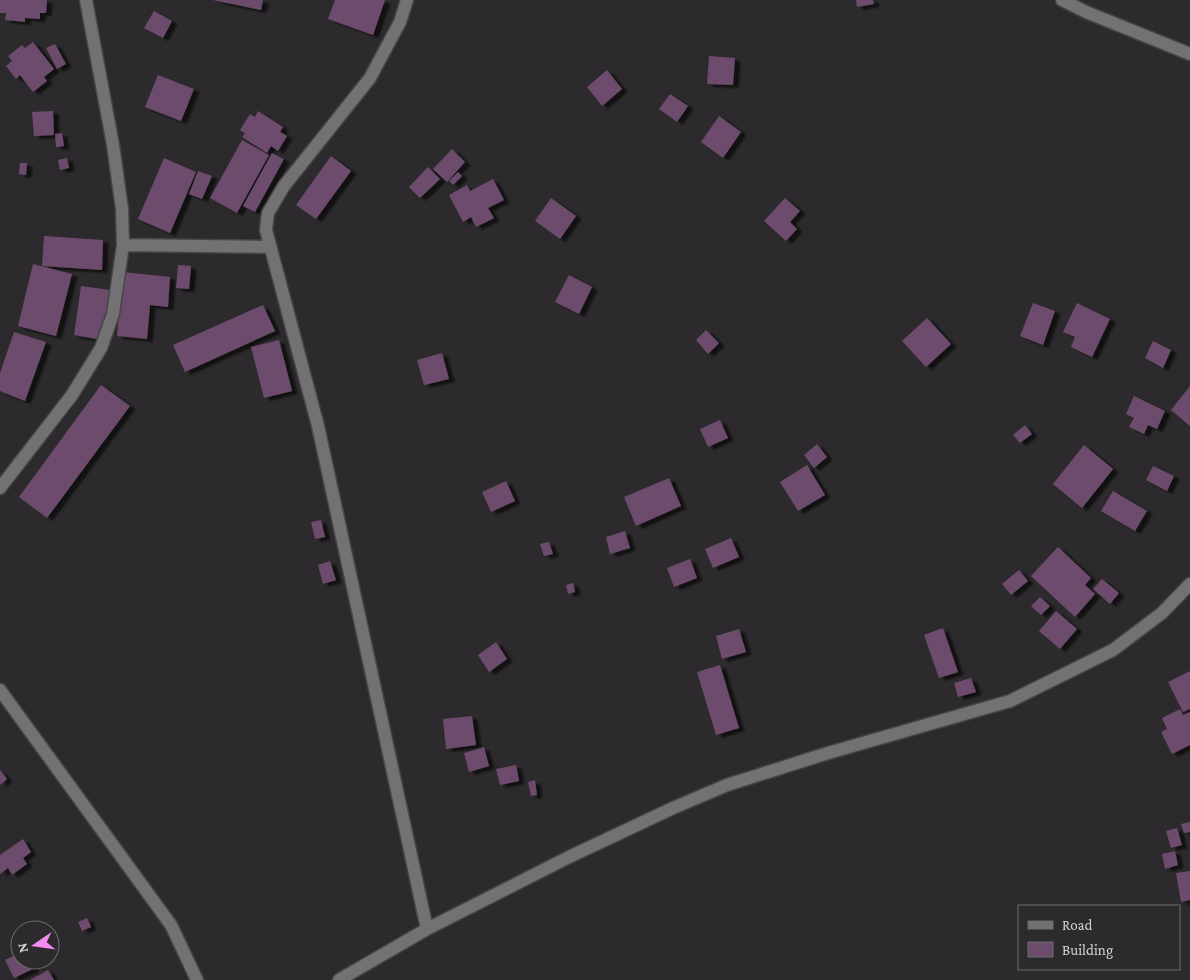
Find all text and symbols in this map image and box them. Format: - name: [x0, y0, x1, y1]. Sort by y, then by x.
- legend: [1018, 905, 1180, 970]
- text: Road: [1062, 917, 1093, 933]
- north arrow: [10, 920, 60, 970]
- text: N: [13, 941, 31, 954]
- text: Building: [1062, 942, 1113, 959]

